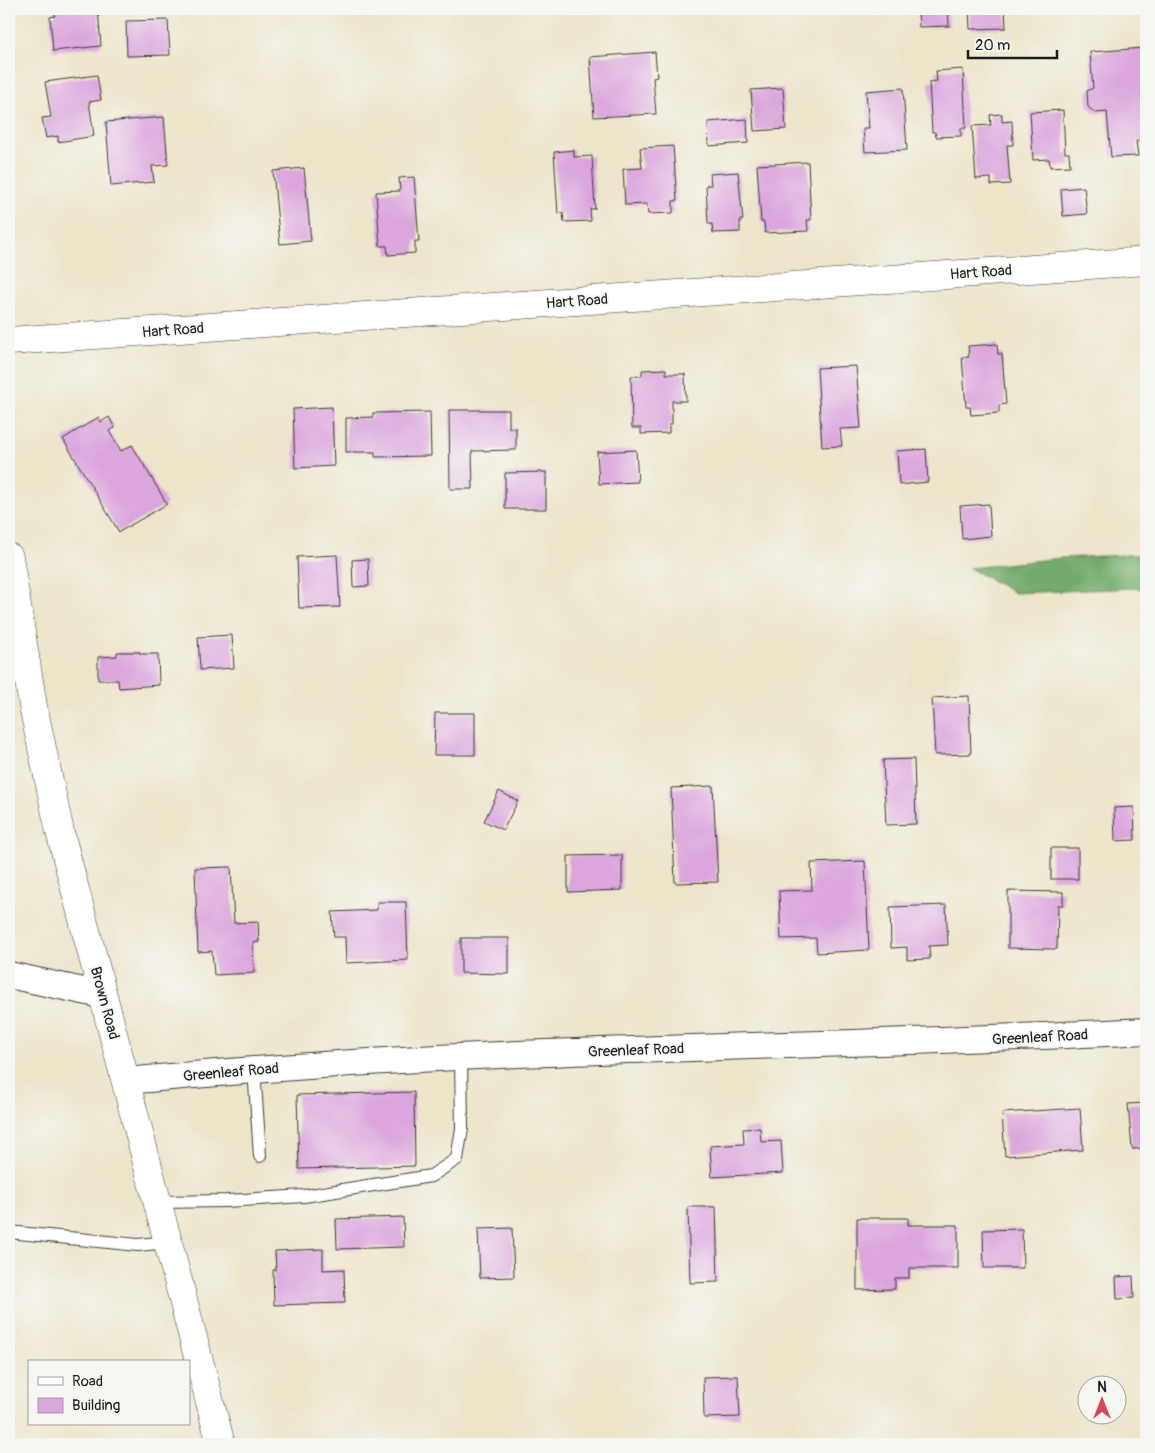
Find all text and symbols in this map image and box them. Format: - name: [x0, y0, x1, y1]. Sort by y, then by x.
- scale bar: [968, 28, 1056, 60]
- text: 20 m: [975, 36, 1010, 55]
- street label: Hart Road: [949, 261, 1013, 284]
- street label: Hart Road: [545, 290, 609, 313]
- street label: Hart Road: [141, 319, 205, 342]
- street label: Brown Road: [86, 965, 123, 1042]
- street label: Greenleaf Road: [991, 1025, 1089, 1050]
- street label: Greenleaf Road: [588, 1039, 684, 1062]
- street label: Greenleaf Road: [182, 1059, 280, 1086]
- legend: [28, 1360, 190, 1426]
- text: Road: [72, 1372, 103, 1391]
- north arrow: [1078, 1376, 1128, 1426]
- text: N: [1097, 1379, 1107, 1396]
- text: Building: [72, 1396, 120, 1415]

